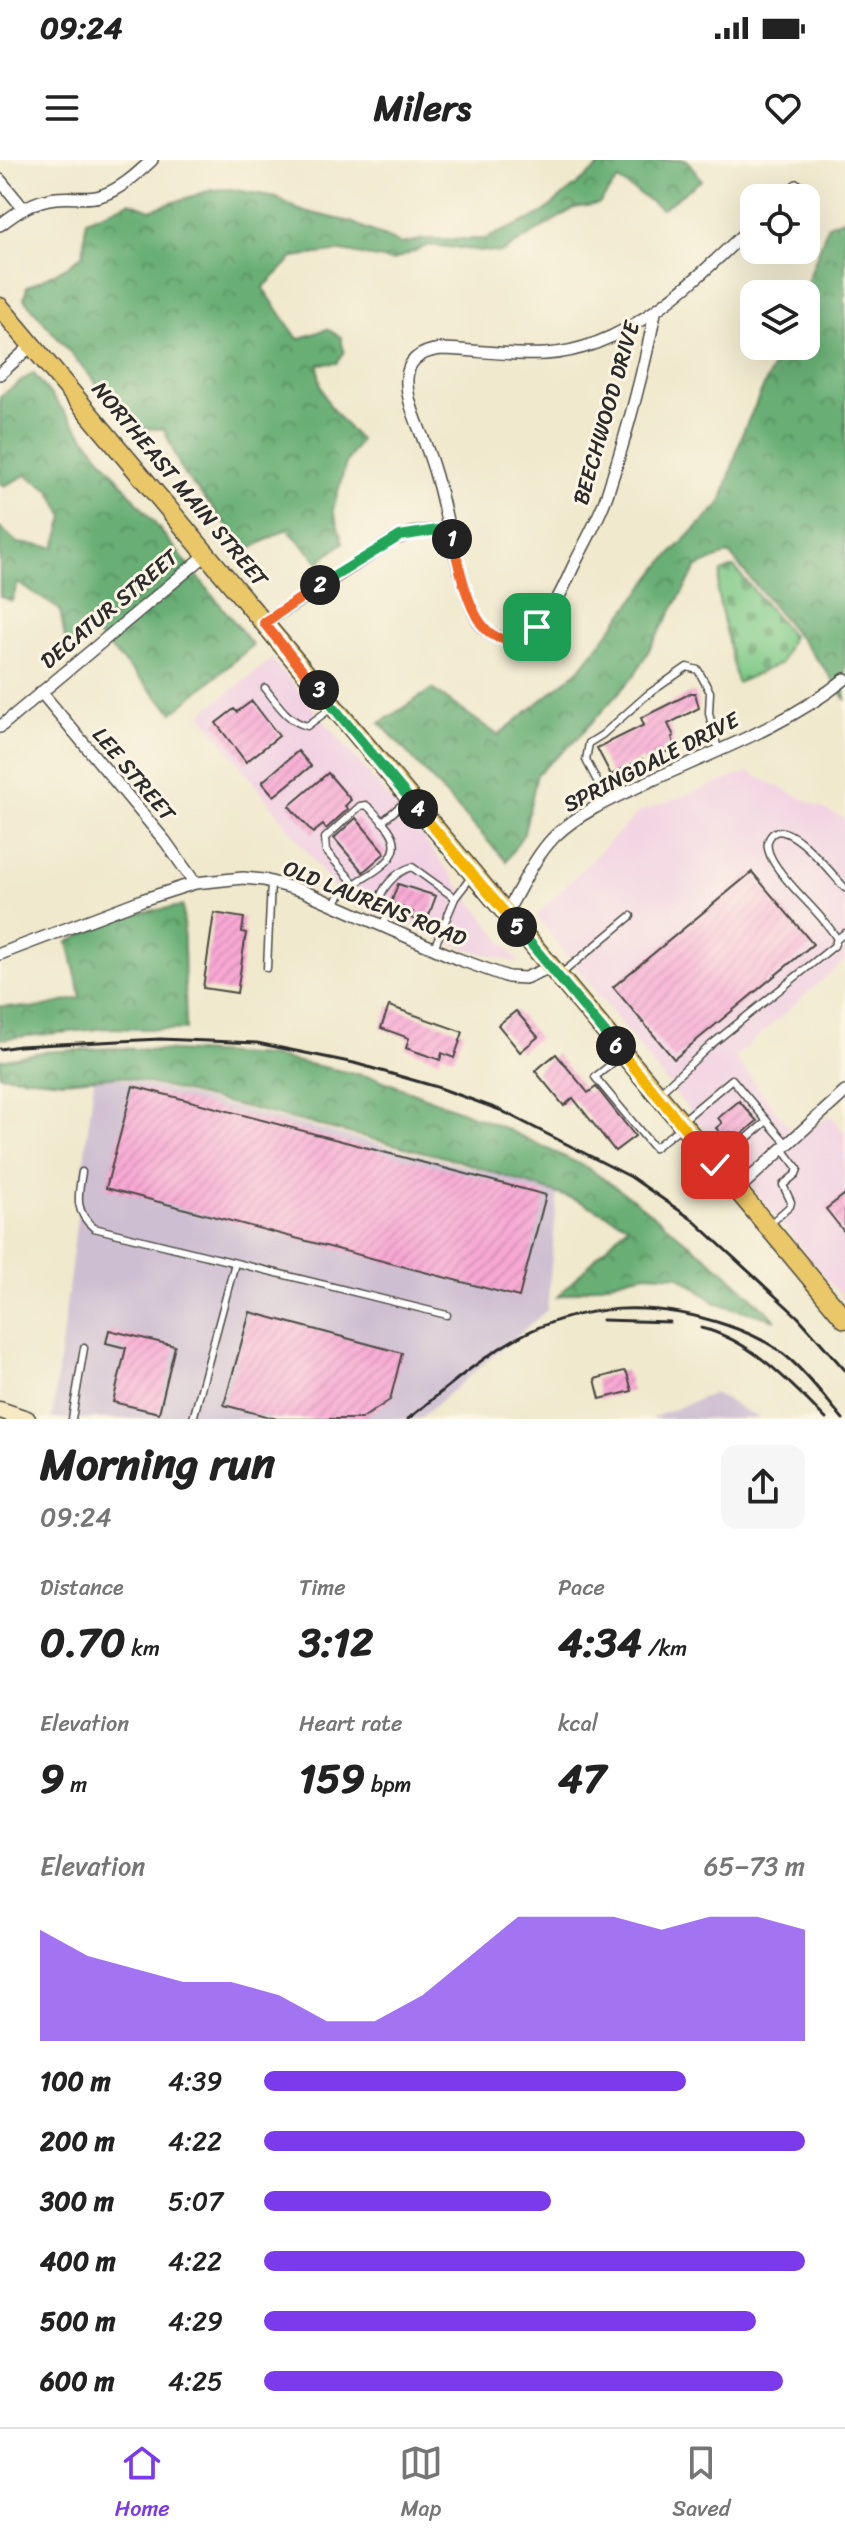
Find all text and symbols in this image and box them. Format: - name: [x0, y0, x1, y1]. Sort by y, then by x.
- text: 09:24: [40, 1, 123, 55]
- text: Milers: [374, 76, 471, 140]
- icon: menu: [40, 86, 84, 130]
- icon: heart: [761, 86, 805, 130]
- map controls: [740, 184, 820, 360]
- button: locate: [740, 184, 820, 264]
- button: layers: [740, 280, 820, 360]
- street label: BEECHWOOD DRIVE: [561, 315, 651, 509]
- street label: NORTHEAST MAIN STREET: [82, 372, 279, 597]
- pin: 1: [432, 519, 472, 559]
- text: 1: [447, 519, 457, 558]
- street label: DECATUR STREET: [31, 538, 188, 679]
- pin: 2: [300, 565, 340, 605]
- text: 2: [314, 565, 326, 604]
- pin: [503, 593, 571, 661]
- icon: arrive: [515, 605, 559, 649]
- pin: 3: [299, 670, 339, 710]
- text: 3: [313, 670, 325, 709]
- street label: SPRINGDALE DRIVE: [556, 700, 748, 823]
- street label: LEE STREET: [82, 718, 187, 831]
- pin: 4: [398, 789, 438, 829]
- text: 4: [411, 789, 425, 828]
- street label: OLD LAURENS ROAD: [277, 848, 473, 958]
- pin: 5: [497, 907, 537, 947]
- text: 5: [510, 907, 524, 946]
- pin: 6: [596, 1026, 636, 1066]
- text: 6: [610, 1026, 622, 1065]
- pin: [681, 1131, 749, 1199]
- icon: check: [693, 1143, 737, 1187]
- text: Morning run: [40, 1425, 275, 1503]
- button: share: [721, 1445, 805, 1529]
- text: 09:24: [40, 1494, 112, 1540]
- text: Distance: [40, 1568, 124, 1607]
- text: Time: [299, 1568, 346, 1607]
- text: Pace: [558, 1568, 605, 1607]
- text: 0.70: [40, 1607, 125, 1678]
- text: 3:12: [299, 1607, 373, 1678]
- text: 4:34: [558, 1607, 642, 1678]
- text: km: [125, 1629, 160, 1668]
- text: /km: [642, 1629, 687, 1668]
- text: Elevation: [40, 1704, 129, 1743]
- text: Heart rate: [299, 1704, 402, 1743]
- text: kcal: [558, 1704, 598, 1743]
- text: 9: [40, 1743, 65, 1814]
- text: 159: [299, 1743, 365, 1814]
- text: 47: [558, 1743, 606, 1814]
- text: m: [65, 1765, 87, 1804]
- text: bpm: [365, 1765, 411, 1804]
- text: Elevation: [40, 1843, 145, 1889]
- text: 65–73 m: [704, 1843, 805, 1889]
- text: 100 m: [40, 2058, 111, 2104]
- text: 4:39: [168, 2058, 222, 2104]
- text: 200 m: [40, 2118, 115, 2164]
- text: 4:22: [168, 2118, 222, 2164]
- text: 300 m: [40, 2178, 114, 2224]
- text: 5:07: [168, 2178, 223, 2224]
- text: 400 m: [40, 2238, 116, 2284]
- text: 4:22: [168, 2238, 222, 2284]
- text: 500 m: [40, 2298, 115, 2344]
- text: 4:29: [168, 2298, 223, 2344]
- text: 600 m: [40, 2358, 114, 2404]
- text: 4:25: [168, 2358, 223, 2404]
- tab: Home: [115, 2441, 170, 2528]
- tab: Map: [399, 2441, 443, 2528]
- tab: Saved: [672, 2441, 730, 2528]

